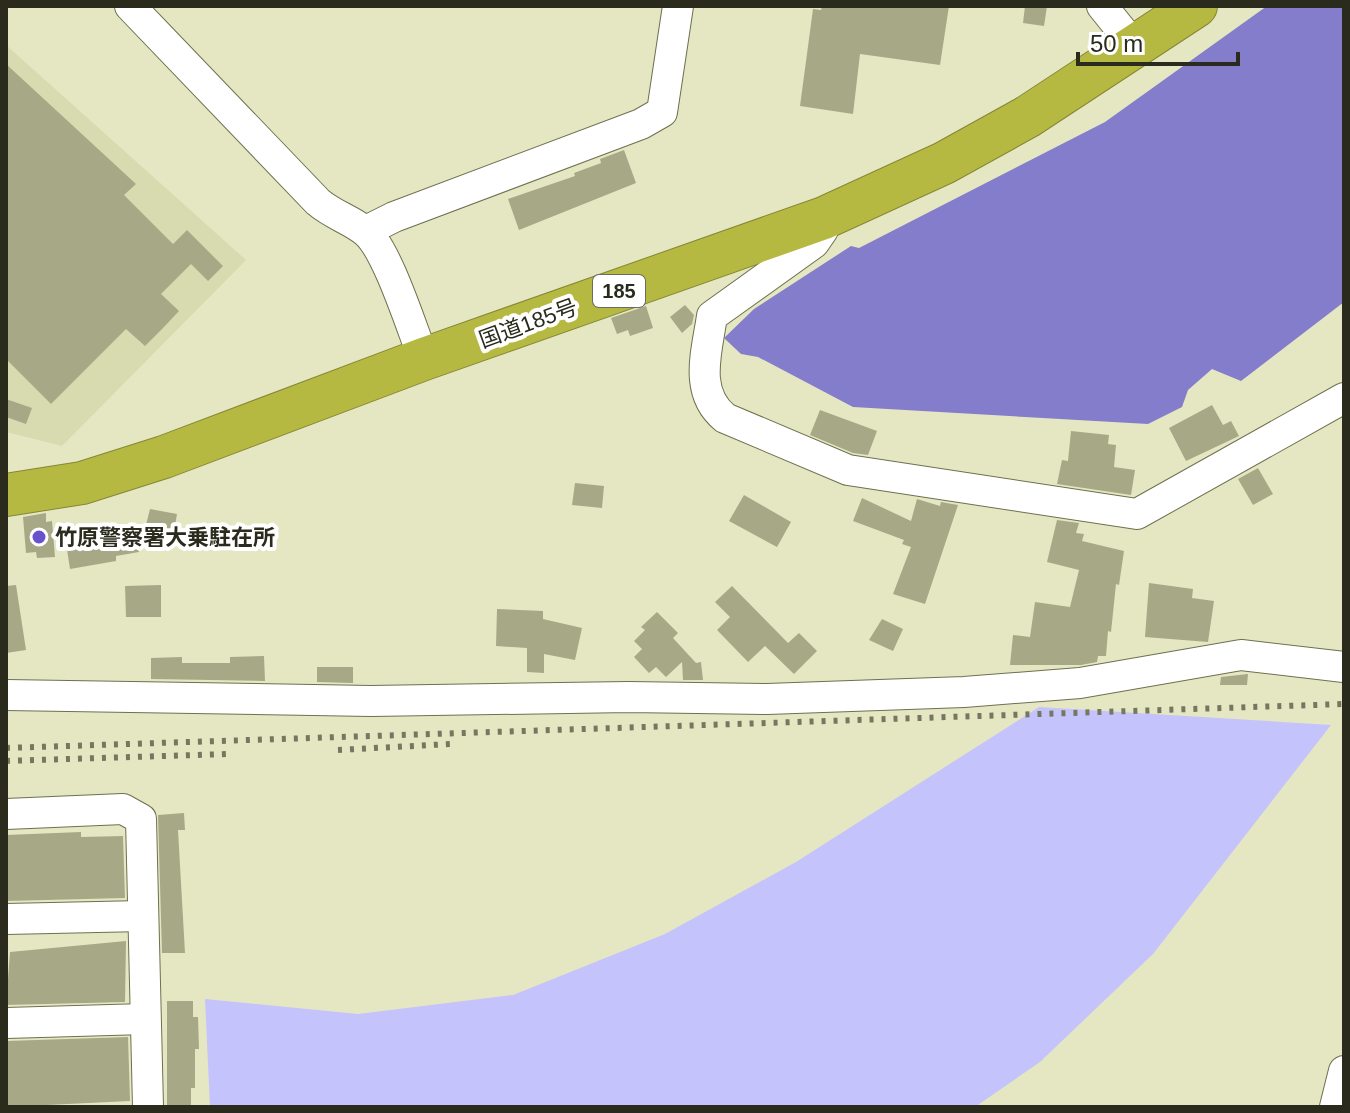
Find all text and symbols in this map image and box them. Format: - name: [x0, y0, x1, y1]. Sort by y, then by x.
- scale bar: [1078, 16, 1238, 66]
- text: 50 m: [1090, 30, 1143, 57]
- road number: 185: [593, 275, 645, 307]
- street label: 国道185号: [476, 294, 581, 353]
- place label: 竹原警察署大乗駐在所: [55, 525, 275, 550]
- marker: 竹原警察署大乗駐在所: [30, 528, 48, 546]

